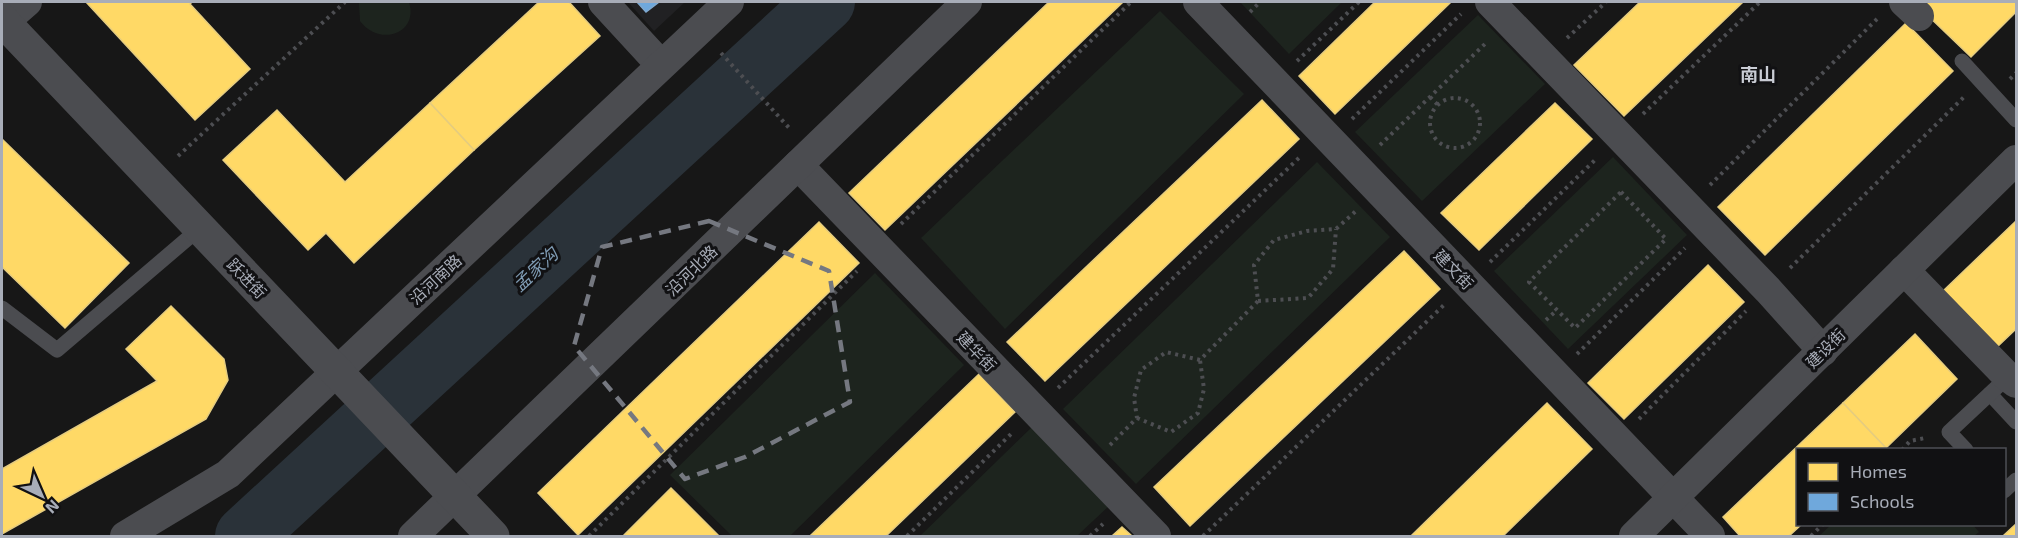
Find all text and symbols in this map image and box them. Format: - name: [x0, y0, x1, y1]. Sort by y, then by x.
- district label: 南山: [1740, 63, 1776, 85]
- water label: 孟家沟: [508, 241, 564, 295]
- street label: 沿河北路: [661, 241, 721, 299]
- street label: 建文街: [1430, 245, 1478, 293]
- street label: 沿河南路: [405, 250, 465, 308]
- street label: 跃进街: [223, 254, 271, 302]
- street label: 建设街: [1801, 324, 1849, 372]
- street label: 建华街: [953, 327, 1001, 375]
- legend: [1796, 448, 2006, 526]
- text: Homes: [1850, 460, 1907, 482]
- north arrow: [12, 466, 72, 526]
- text: Schools: [1850, 490, 1914, 512]
- text: N: [42, 496, 64, 518]

